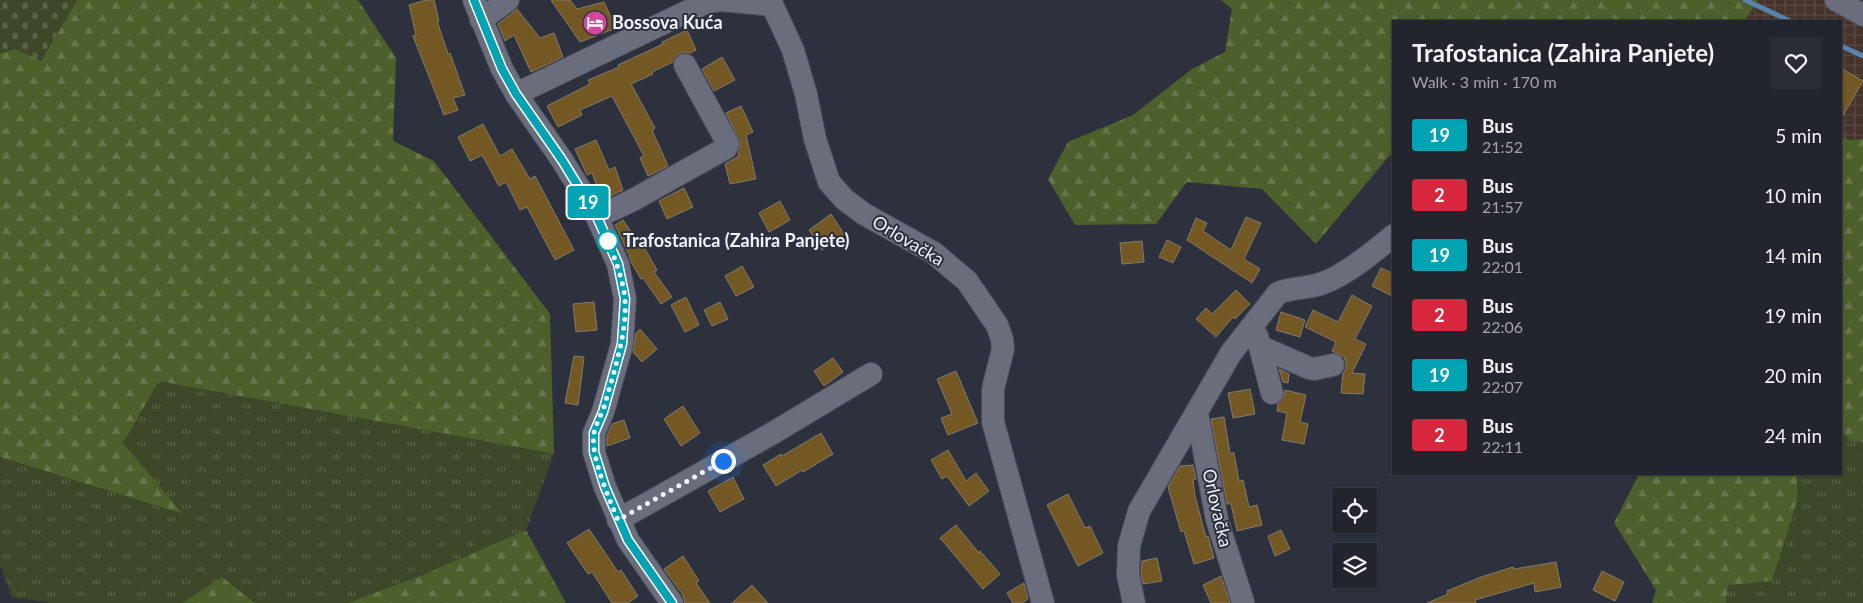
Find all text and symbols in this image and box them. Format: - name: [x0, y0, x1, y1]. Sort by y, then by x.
- hotel icon: Bossova Kuća: [582, 10, 608, 36]
- place label: Bossova Kuća: [612, 11, 723, 33]
- button: heart: [1770, 37, 1822, 89]
- text: Trafostanica (Zahira Panjete): [1412, 38, 1714, 67]
- text: Walk · 3 min · 170 m: [1412, 72, 1557, 91]
- text: Bus: [1482, 114, 1513, 137]
- text: 19: [1429, 124, 1450, 146]
- text: 5 min: [1775, 124, 1822, 147]
- text: 21:52: [1482, 137, 1523, 156]
- text: Bus: [1482, 174, 1513, 197]
- text: 2: [1434, 184, 1445, 206]
- text: 10 min: [1764, 184, 1822, 207]
- line badge: 19: [566, 186, 610, 218]
- text: 19: [578, 191, 598, 213]
- text: 21:57: [1482, 197, 1523, 216]
- street label: Orlovačka: [869, 210, 948, 270]
- place label: Trafostanica (Zahira Panjete): [623, 229, 850, 251]
- marker: Trafostanica (Zahira Panjete): [597, 230, 619, 252]
- text: Bus: [1482, 234, 1513, 257]
- text: 19: [1429, 244, 1450, 266]
- text: 14 min: [1764, 244, 1822, 267]
- text: 22:01: [1482, 257, 1523, 276]
- text: Bus: [1482, 294, 1513, 317]
- text: 2: [1434, 304, 1445, 326]
- text: 19 min: [1764, 304, 1822, 327]
- text: 22:06: [1482, 317, 1523, 336]
- text: Bus: [1482, 354, 1513, 377]
- text: 19: [1429, 364, 1450, 386]
- text: 20 min: [1764, 364, 1822, 387]
- text: 22:07: [1482, 377, 1523, 396]
- text: Bus: [1482, 414, 1513, 437]
- text: 2: [1434, 424, 1445, 446]
- text: 24 min: [1764, 424, 1822, 447]
- text: 22:11: [1482, 437, 1523, 456]
- your location: [711, 449, 736, 474]
- street label: Orlovačka: [1198, 466, 1238, 549]
- map controls: [1332, 488, 1377, 588]
- button: locate: [1332, 488, 1377, 533]
- button: layers: [1332, 543, 1377, 588]

